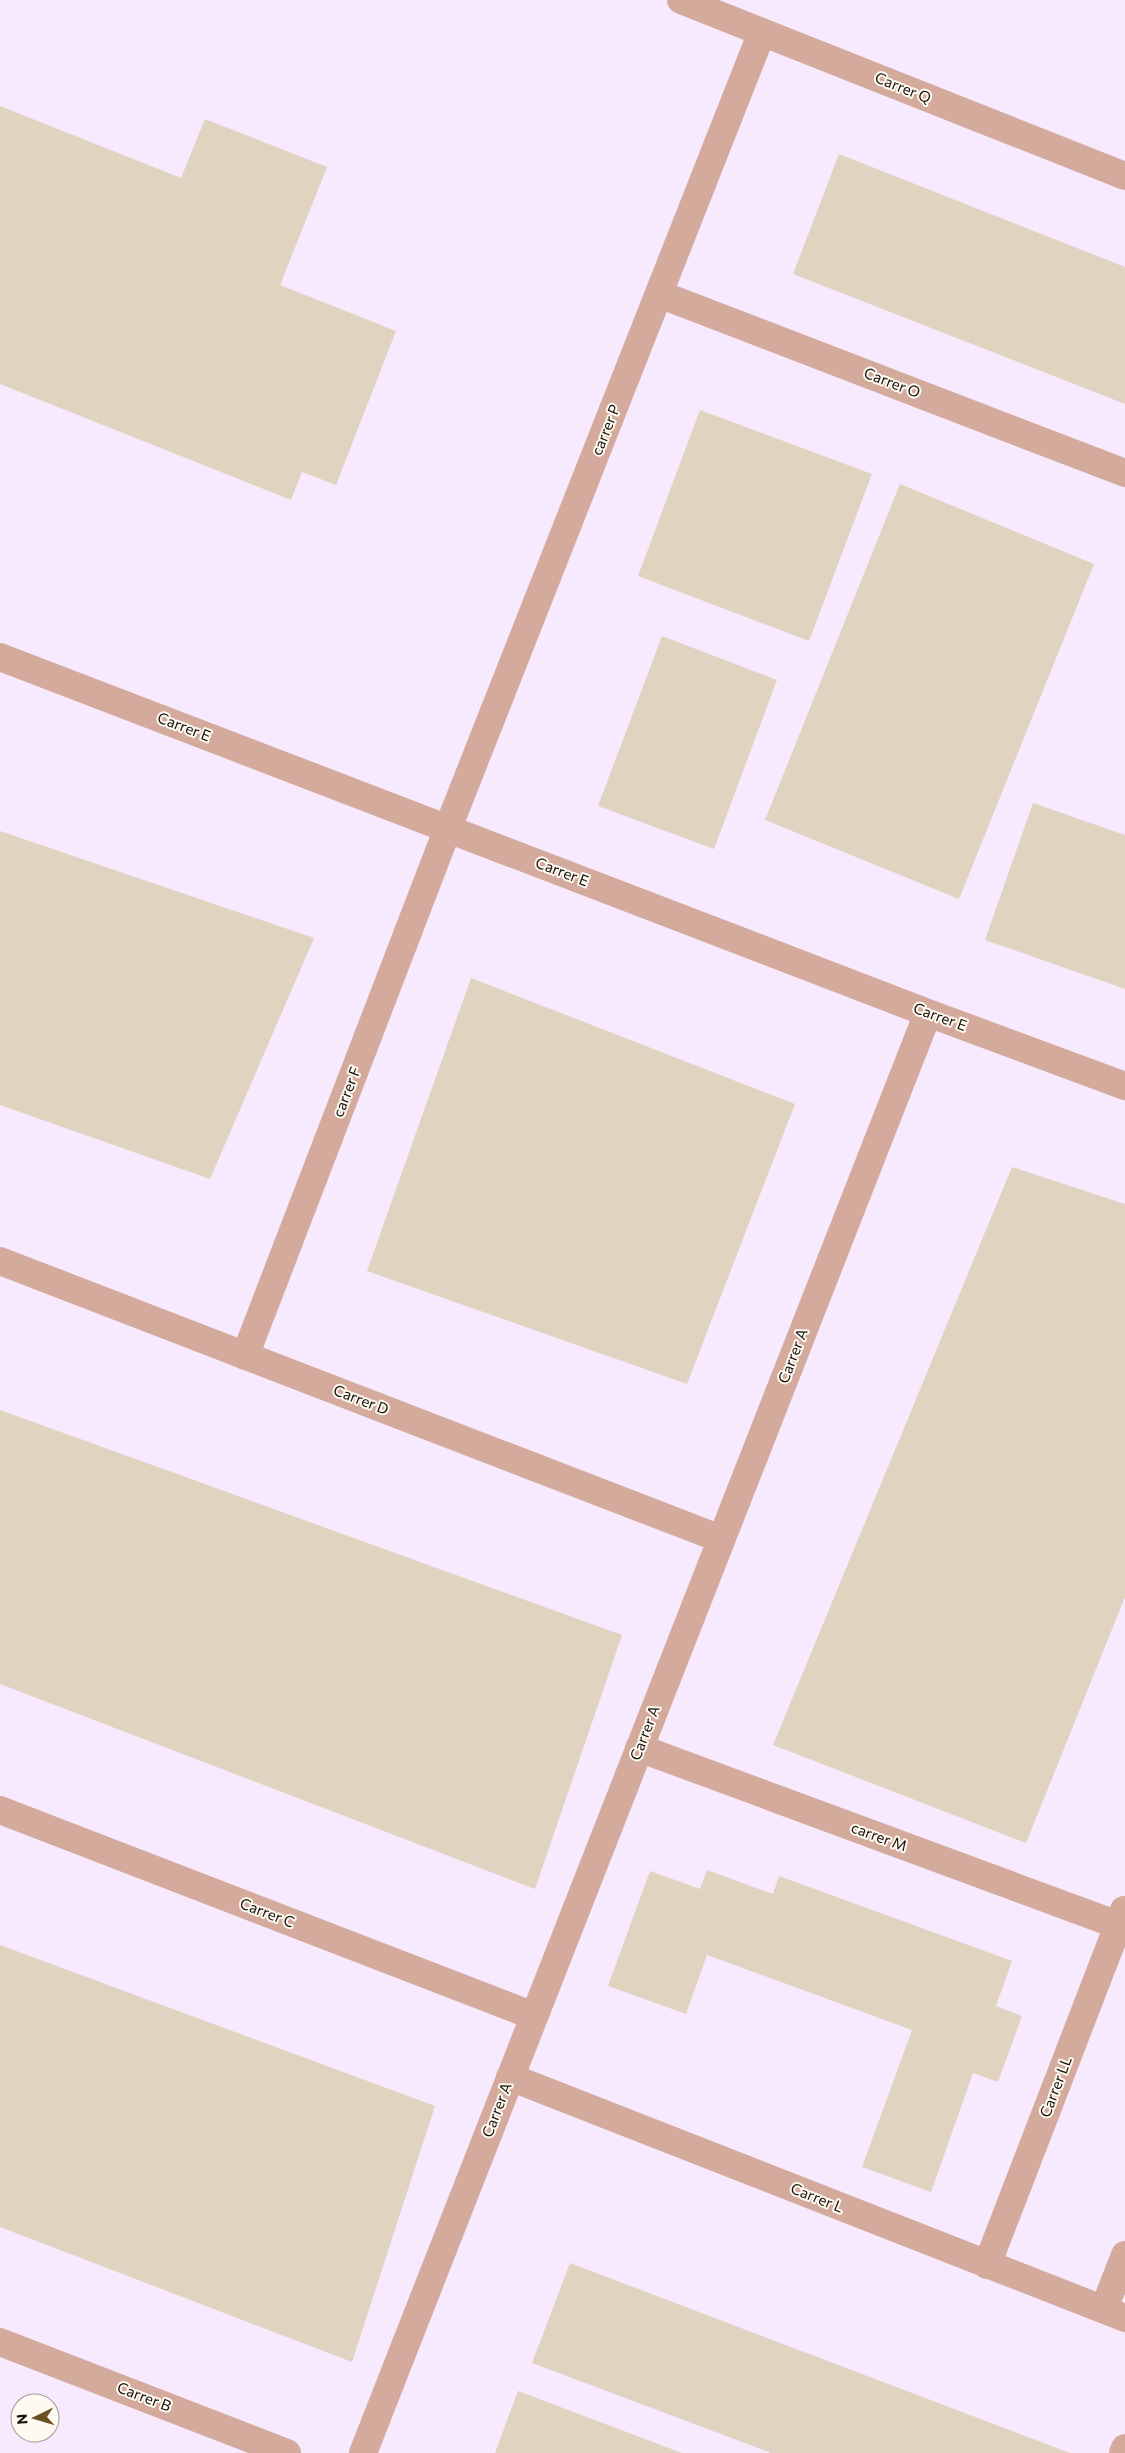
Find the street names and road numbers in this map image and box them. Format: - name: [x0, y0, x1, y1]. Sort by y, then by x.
- street label: Carrer Q: [873, 68, 934, 106]
- street label: Carrer O: [862, 363, 923, 401]
- street label: carrer P: [587, 402, 623, 458]
- street label: Carrer E: [155, 708, 214, 744]
- street label: Carrer E: [533, 853, 592, 889]
- street label: Carrer E: [911, 998, 970, 1034]
- street label: carrer F: [328, 1064, 364, 1119]
- street label: Carrer A: [773, 1326, 811, 1385]
- street label: Carrer D: [331, 1380, 392, 1418]
- street label: Carrer A: [625, 1703, 663, 1762]
- street label: carrer M: [849, 1818, 910, 1854]
- street label: Carrer C: [238, 1893, 297, 1931]
- street label: Carrer LL: [1035, 2053, 1075, 2120]
- street label: Carrer A: [477, 2080, 515, 2139]
- street label: Carrer L: [788, 2178, 847, 2216]
- street label: Carrer B: [115, 2378, 174, 2415]

